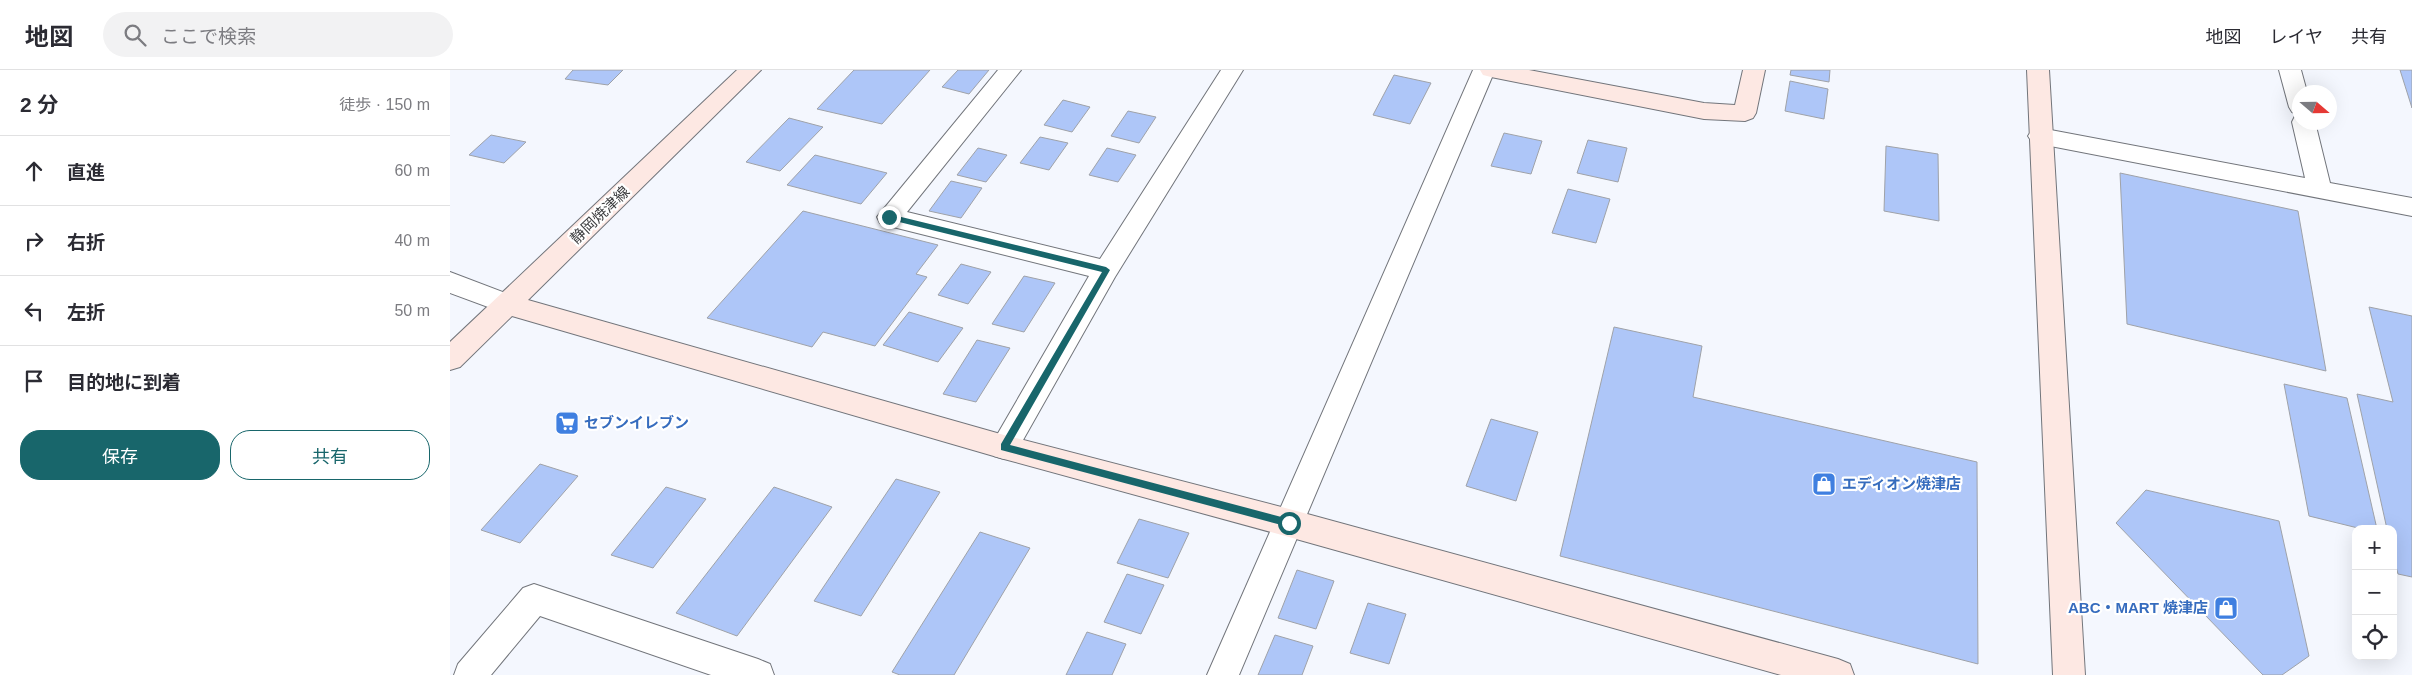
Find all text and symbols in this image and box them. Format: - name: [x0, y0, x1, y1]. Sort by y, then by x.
- search box: [103, 12, 453, 57]
- icon: search: [121, 21, 149, 49]
- text: 地図: [25, 23, 73, 50]
- text: ここで検索: [161, 26, 256, 47]
- text: 地図: [2206, 27, 2242, 47]
- text: レイヤ: [2270, 27, 2323, 47]
- text: 共有: [2351, 27, 2387, 47]
- north arrow: [2292, 85, 2337, 130]
- text: 2 分: [20, 93, 59, 116]
- text: 徒歩 · 150 m: [339, 96, 430, 113]
- icon: ahead: [20, 157, 48, 185]
- text: 直進: [67, 162, 105, 183]
- text: 60 m: [394, 162, 430, 179]
- street label: 静岡焼津線: [567, 182, 633, 247]
- route end: [878, 206, 901, 229]
- icon: right: [20, 227, 48, 255]
- text: 右折: [67, 232, 105, 253]
- text: 40 m: [394, 232, 430, 249]
- icon: left: [20, 297, 48, 325]
- text: 左折: [67, 302, 105, 323]
- text: 50 m: [394, 302, 430, 319]
- icon: arrive: [20, 367, 48, 395]
- text: 目的地に到着: [67, 372, 181, 393]
- supermarket icon: セブンイレブン: [554, 410, 580, 436]
- place label: セブンイレブン: [584, 414, 689, 431]
- button: 保存: [20, 430, 220, 480]
- button: 共有: [230, 430, 430, 480]
- shop icon: エディオン焼津店: [1811, 471, 1837, 497]
- place label: エディオン焼津店: [1842, 475, 1961, 492]
- route start: [1278, 512, 1301, 535]
- map controls: [2352, 525, 2397, 660]
- button: +: [2352, 525, 2397, 570]
- button: −: [2352, 570, 2397, 615]
- shop icon: ABC・MART 焼津店: [2213, 595, 2239, 621]
- place label: ABC・MART 焼津店: [2068, 599, 2208, 616]
- button: locate: [2352, 615, 2397, 660]

